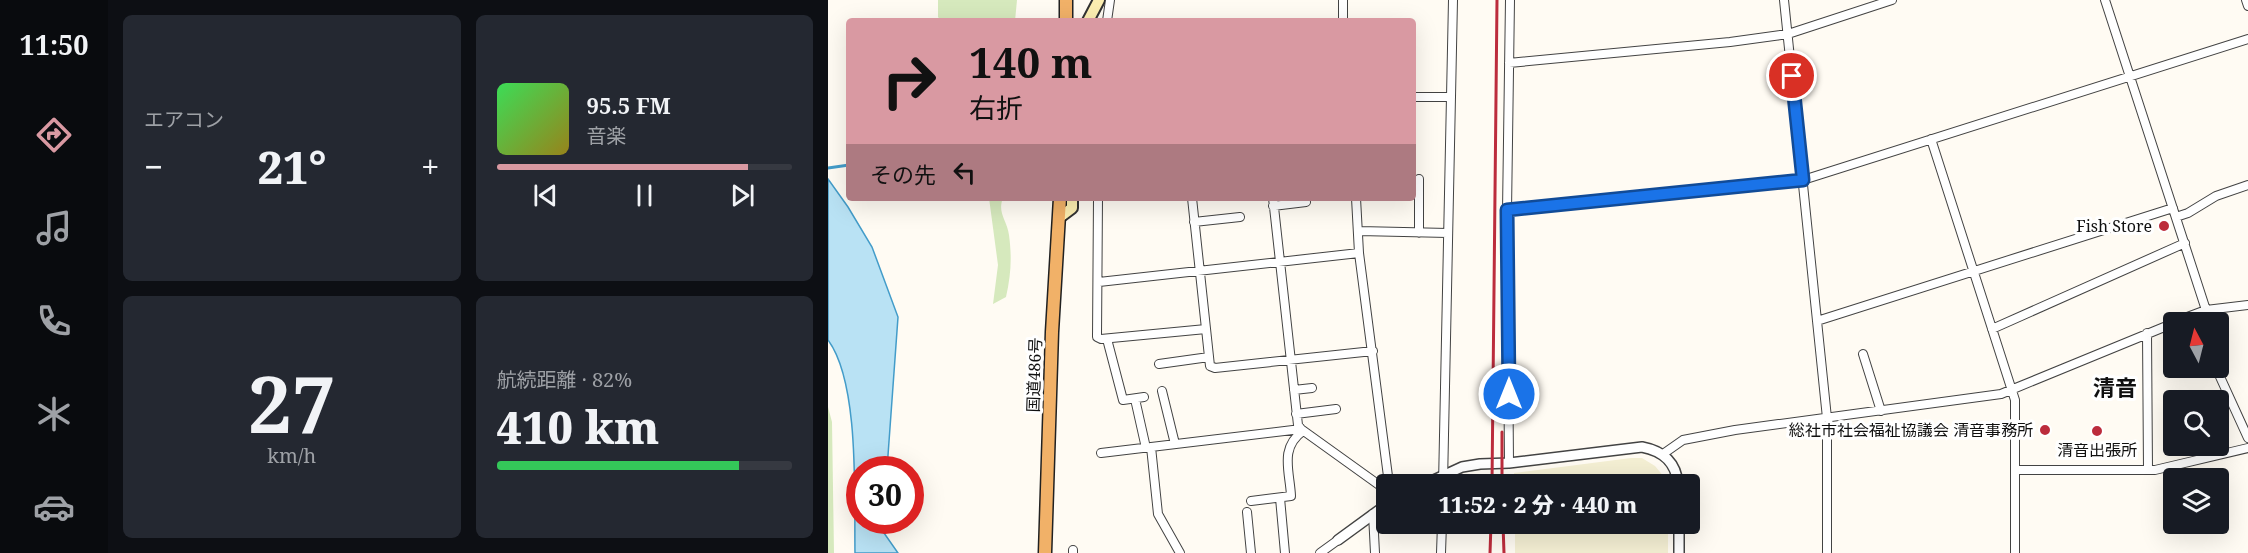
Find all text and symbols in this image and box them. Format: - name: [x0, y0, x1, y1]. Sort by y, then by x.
- text: 11:50: [19, 26, 89, 63]
- text: 140 m: [969, 33, 1093, 90]
- icon: right: [870, 42, 948, 120]
- pin: [1766, 50, 1817, 101]
- icon: arrive: [1775, 59, 1808, 92]
- text: 右折: [969, 89, 1023, 126]
- text: 95.5 FM: [587, 90, 671, 120]
- text: エアコン: [144, 106, 224, 133]
- icon: directions: [33, 114, 75, 156]
- text: 音楽: [587, 122, 627, 149]
- text: 21°: [258, 136, 327, 197]
- text: −: [144, 144, 163, 189]
- text: +: [421, 144, 440, 189]
- icon: left: [948, 156, 981, 189]
- text: その先: [870, 159, 936, 189]
- icon: previous: [529, 179, 562, 212]
- icon: pause: [628, 179, 661, 212]
- icon: next: [726, 179, 759, 212]
- icon: music: [33, 207, 75, 249]
- place label: Fish Store: [2076, 215, 2152, 237]
- marker: Fish Store: [2157, 219, 2171, 233]
- icon: phone: [33, 300, 75, 342]
- north arrow: [2163, 312, 2229, 378]
- map controls: [2163, 312, 2229, 534]
- street label: 国道486号: [1022, 337, 1046, 413]
- text: 27: [248, 350, 336, 456]
- position arrow: [1477, 362, 1541, 426]
- text: 航続距離 · 82%: [497, 366, 632, 393]
- district label: 清音: [2093, 372, 2137, 402]
- button: search: [2163, 390, 2229, 456]
- icon: climate: [33, 393, 75, 435]
- text: 410 km: [497, 396, 659, 457]
- place label: 総社市社会福祉協議会 清音事務所: [1789, 419, 2033, 441]
- marker: 総社市社会福祉協議会 清音事務所: [2038, 423, 2052, 437]
- marker: 清音出張所: [2090, 424, 2104, 438]
- place label: 清音出張所: [2057, 439, 2137, 461]
- text: km/h: [267, 442, 316, 469]
- speed limit sign: 30: [846, 456, 924, 534]
- button: layers: [2163, 468, 2229, 534]
- icon: car: [33, 486, 75, 528]
- text: 11:52 · 2 分 · 440 m: [1439, 489, 1637, 519]

